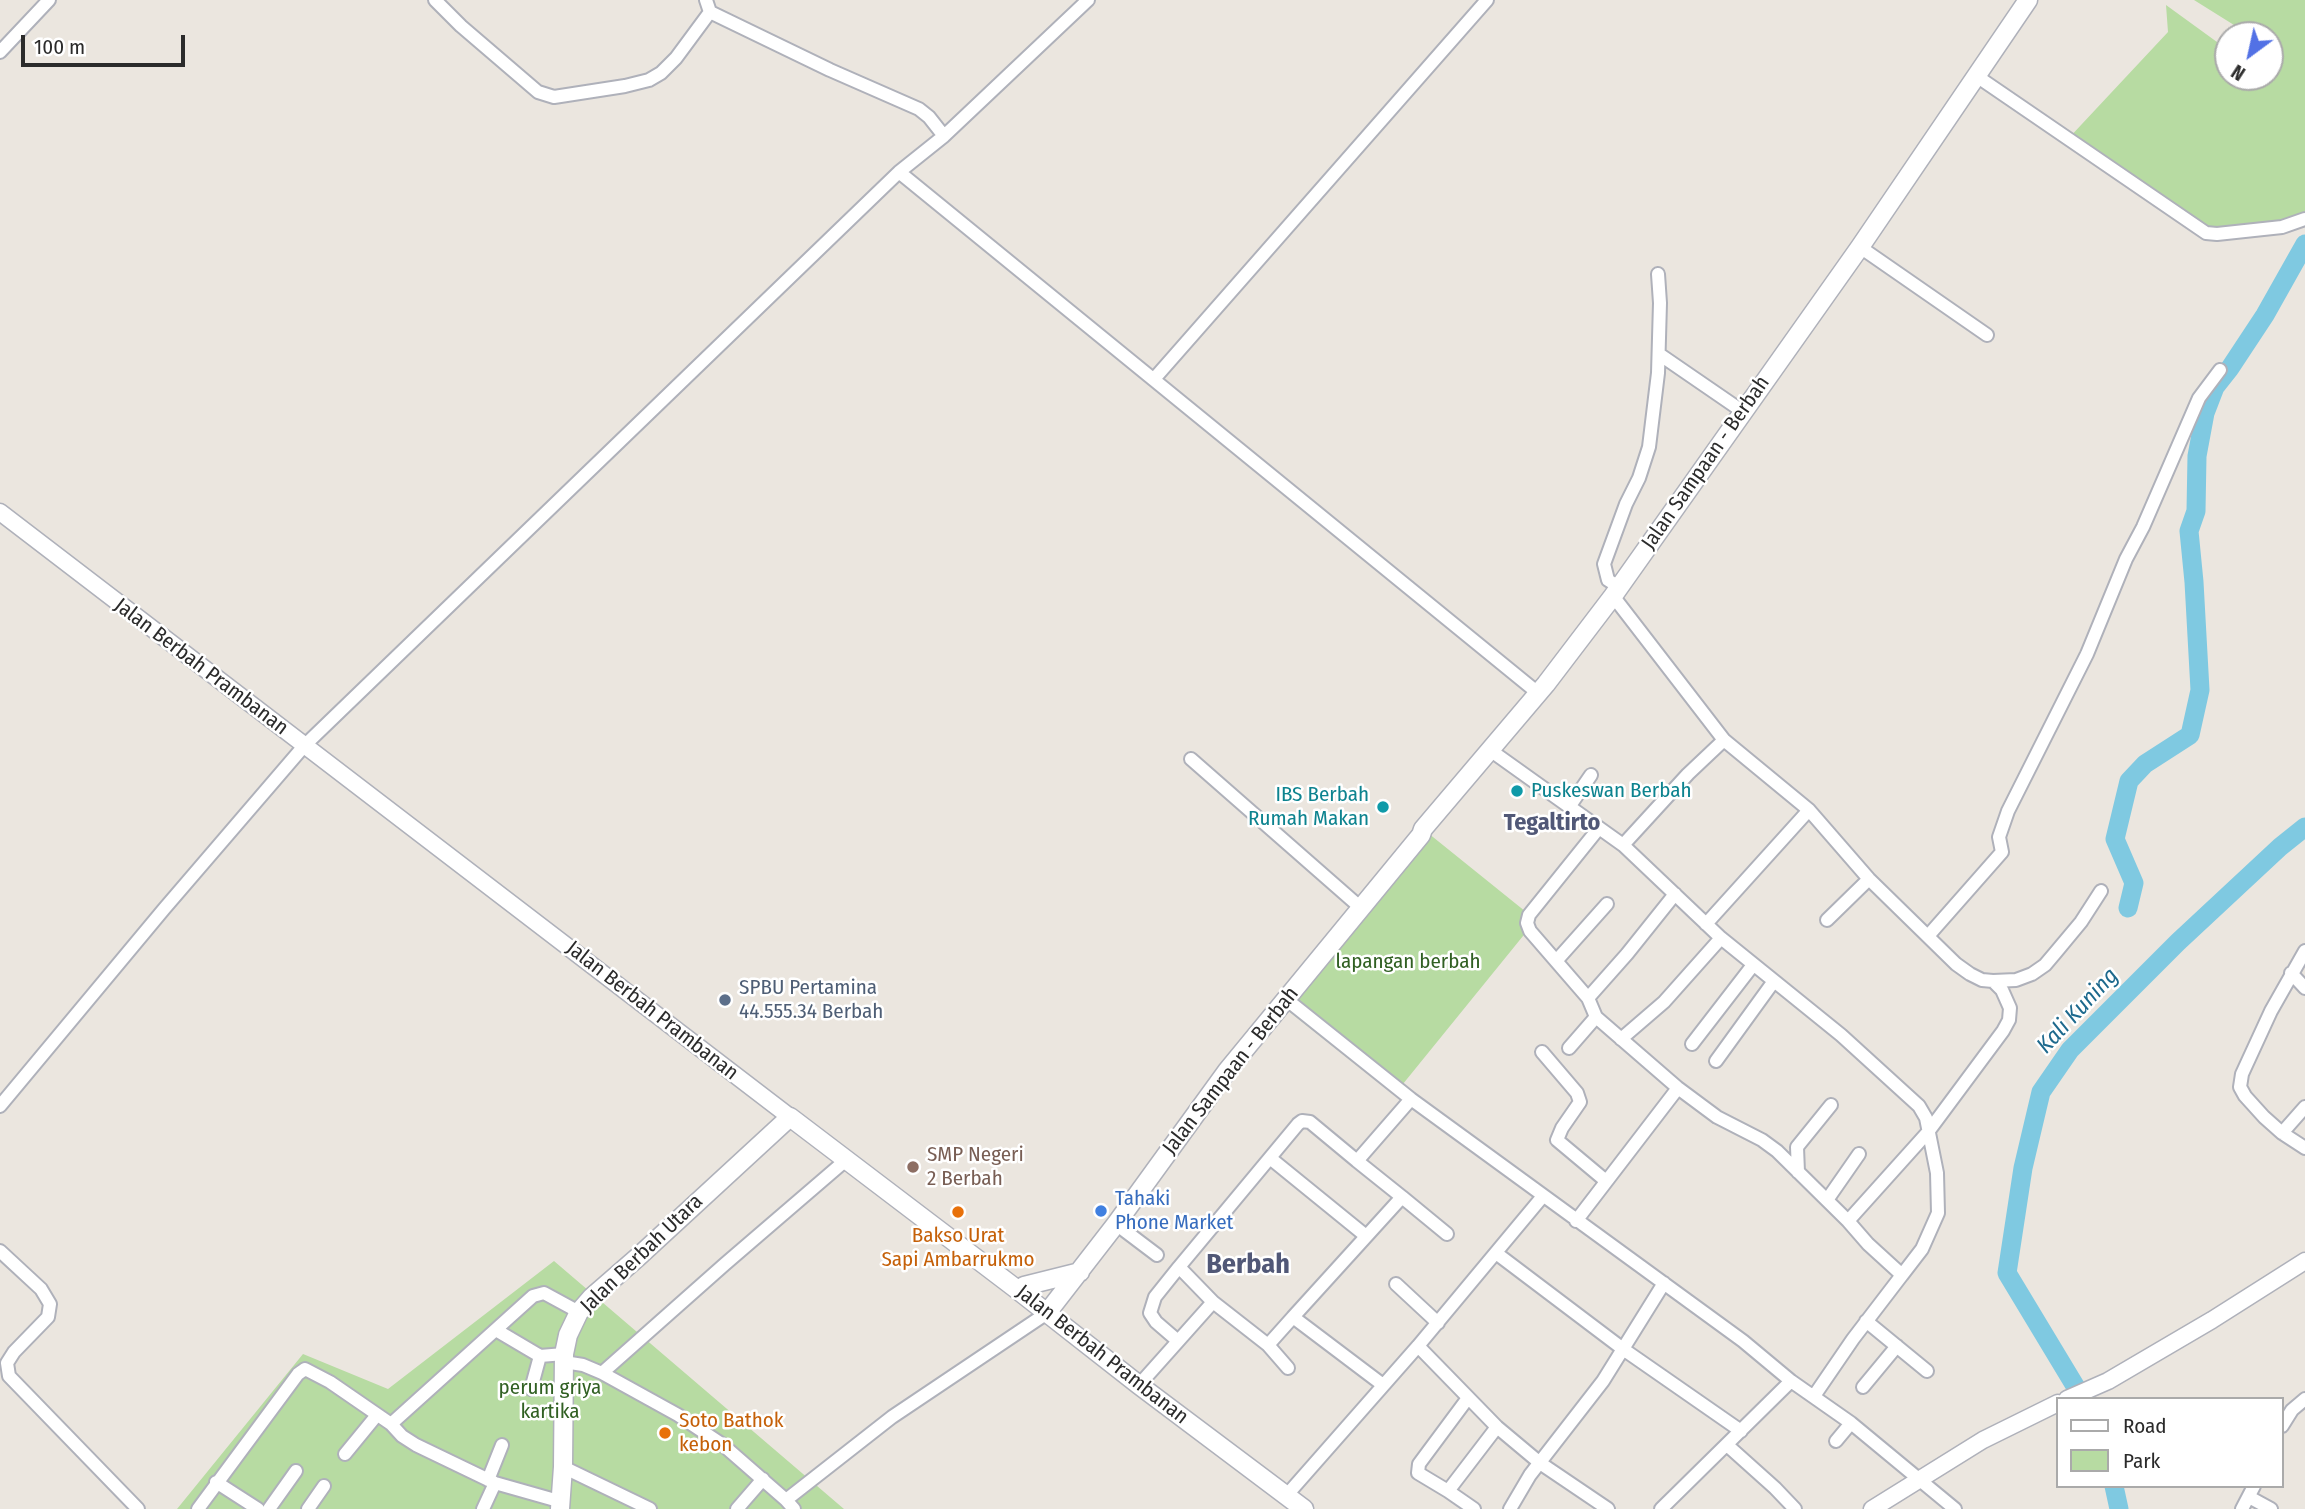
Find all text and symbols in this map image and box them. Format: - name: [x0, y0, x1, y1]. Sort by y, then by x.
- scale bar: [24, 21, 189, 65]
- north arrow: [2214, 21, 2284, 91]
- text: 100 m: [34, 34, 85, 60]
- text: N: [2227, 60, 2249, 85]
- street label: Jalan Sampaan - Berbah: [1637, 371, 1775, 555]
- street label: Jalan Berbah Prambanan: [109, 593, 293, 741]
- place label: Puskeswan Berbah: [1531, 778, 1692, 804]
- place label: IBS Berbah Rumah Makan: [1248, 782, 1369, 832]
- marker: Puskeswan Berbah: [1509, 783, 1525, 799]
- marker: IBS Berbah Rumah Makan: [1375, 799, 1391, 815]
- district label: Tegaltirto: [1504, 809, 1600, 837]
- street label: Jalan Berbah Prambanan: [561, 936, 743, 1086]
- park label: lapangan berbah: [1335, 949, 1481, 975]
- water label: Kali Kuning: [2032, 963, 2124, 1059]
- place label: SPBU Pertamina 44.555.34 Berbah: [739, 975, 883, 1025]
- street label: Jalan Sampaan - Berbah: [1158, 982, 1304, 1160]
- marker: SPBU Pertamina 44.555.34 Berbah: [717, 992, 733, 1008]
- place label: SMP Negeri 2 Berbah: [927, 1142, 1024, 1192]
- marker: SMP Negeri 2 Berbah: [905, 1159, 921, 1175]
- place label: Tahaki Phone Market: [1115, 1186, 1233, 1236]
- street label: Jalan Berbah Utara: [576, 1189, 708, 1319]
- marker: Tahaki Phone Market: [1093, 1203, 1109, 1219]
- marker: Bakso Urat Sapi Ambarrukmo: [950, 1204, 966, 1220]
- place label: Bakso Urat Sapi Ambarrukmo: [881, 1223, 1035, 1273]
- district label: Berbah: [1206, 1248, 1290, 1282]
- street label: Jalan Berbah Prambanan: [1011, 1280, 1193, 1430]
- park label: perum griya kartika: [499, 1375, 601, 1425]
- legend: [2056, 1397, 2284, 1488]
- place label: Soto Bathok kebon: [679, 1408, 784, 1458]
- text: Road: [2123, 1413, 2167, 1439]
- marker: Soto Bathok kebon: [657, 1425, 673, 1441]
- text: Park: [2123, 1448, 2160, 1474]

